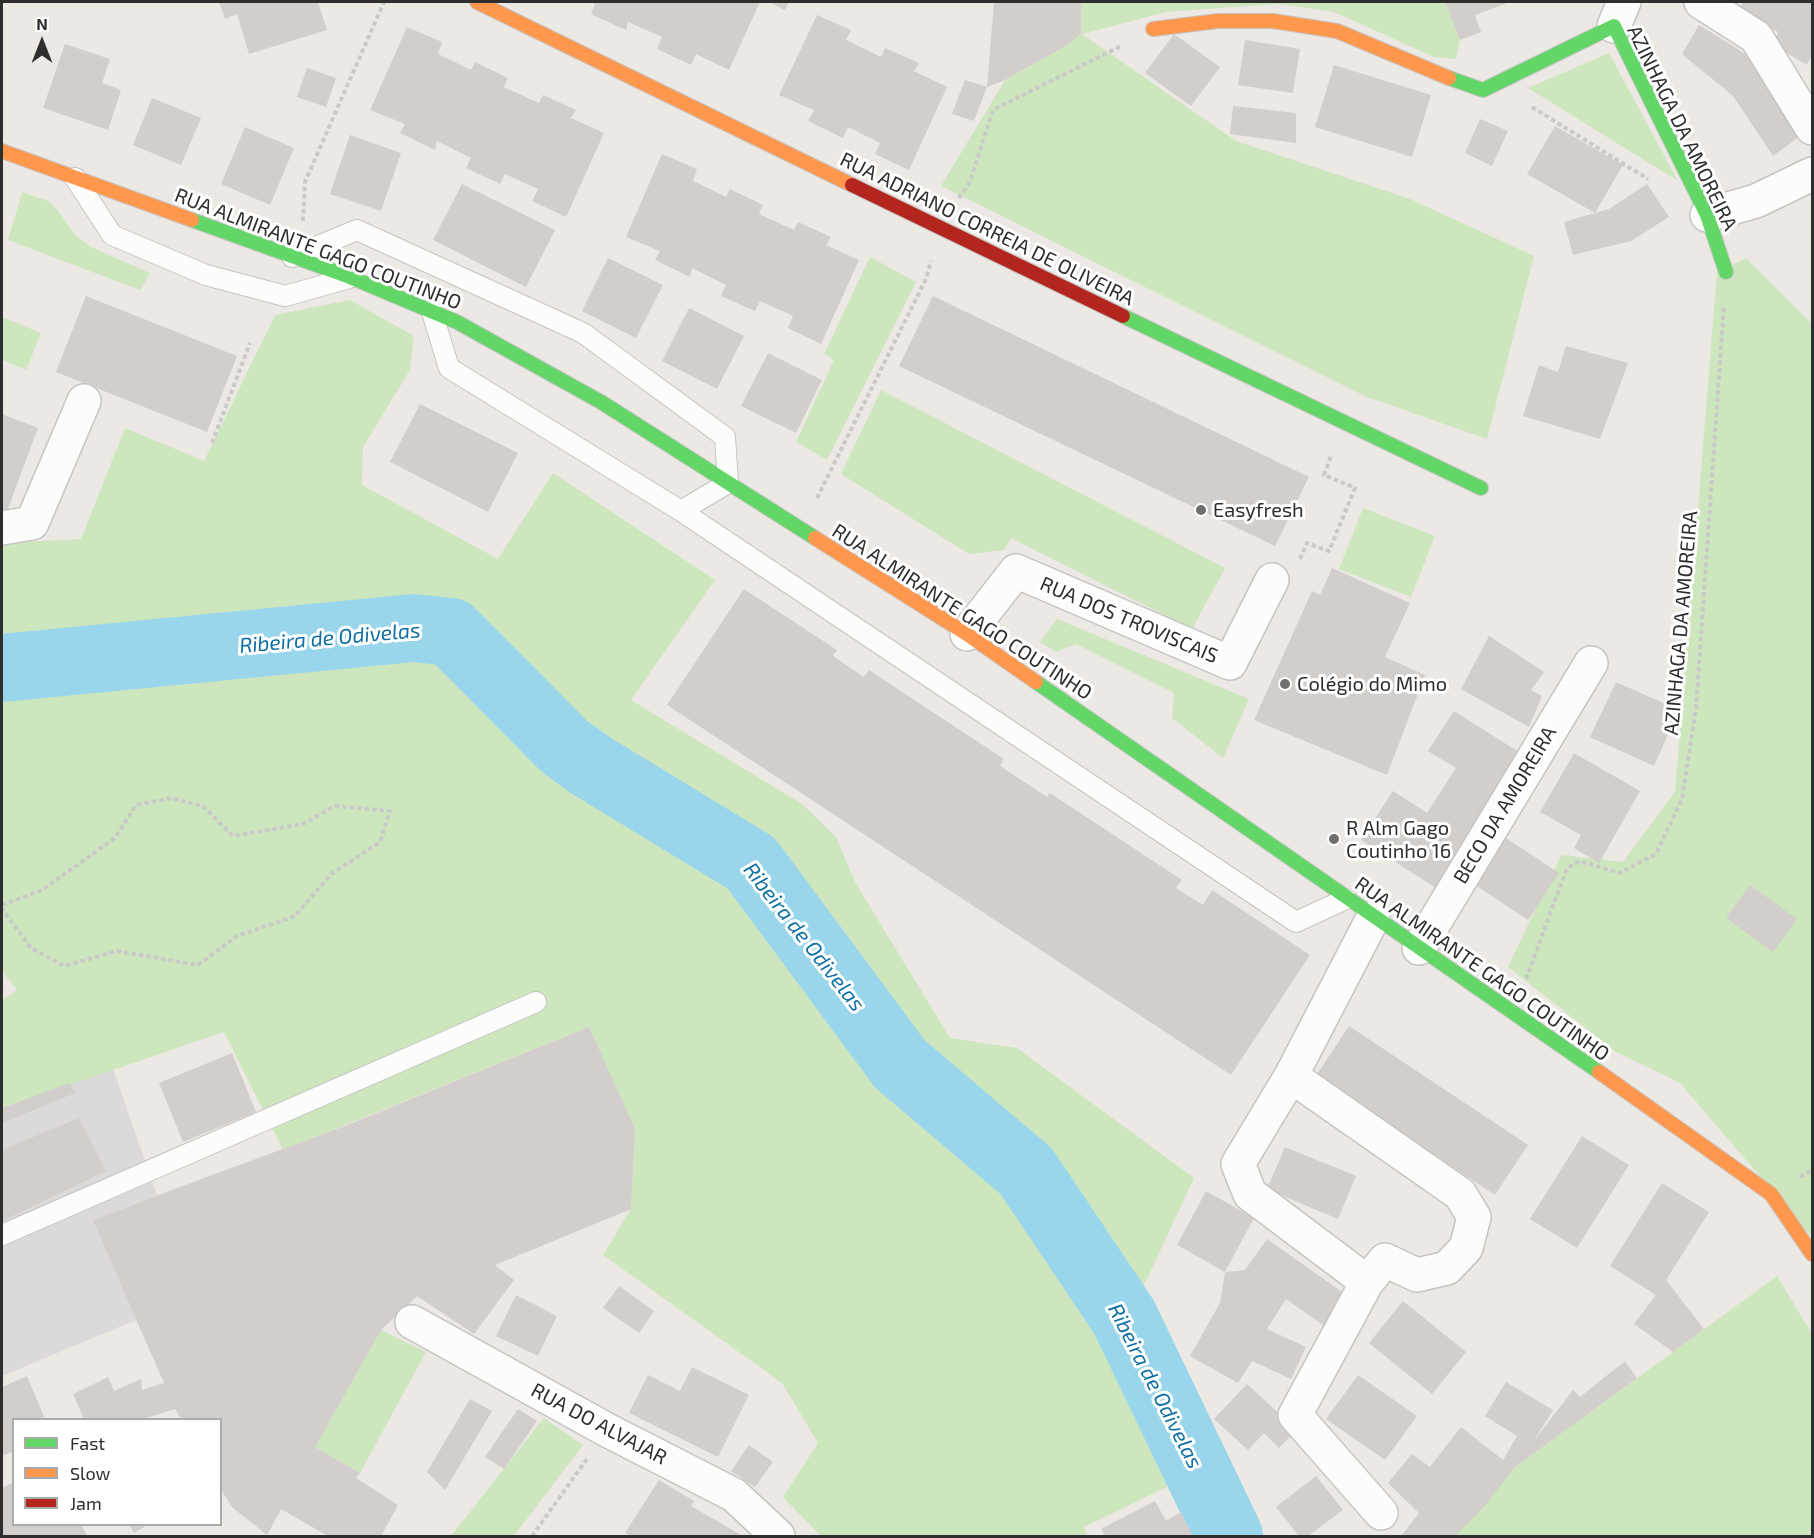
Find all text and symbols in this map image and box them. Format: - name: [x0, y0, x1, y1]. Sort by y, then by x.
- north arrow: [12, 12, 72, 72]
- text: N: [36, 14, 48, 33]
- street label: AZINHAGA DA AMOREIRA: [1622, 21, 1742, 235]
- street label: RUA ADRIANO CORREIA DE OLIVEIRA: [836, 147, 1138, 311]
- street label: RUA ALMIRANTE GAGO COUTINHO: [171, 183, 465, 315]
- place label: Easyfresh: [1213, 498, 1304, 522]
- marker: Easyfresh: [1194, 503, 1208, 517]
- street label: AZINHAGA DA AMOREIRA: [1659, 510, 1703, 736]
- street label: RUA ALMIRANTE GAGO COUTINHO: [828, 519, 1096, 705]
- street label: RUA DOS TROVISCAIS: [1036, 572, 1222, 668]
- water label: Ribeira de Odivelas: [238, 618, 422, 658]
- place label: Colégio do Mimo: [1297, 672, 1447, 696]
- marker: Colégio do Mimo: [1278, 677, 1292, 691]
- street label: BECO DA AMOREIRA: [1448, 722, 1562, 888]
- place label: R Alm Gago Coutinho 16: [1346, 816, 1451, 863]
- marker: R Alm Gago Coutinho 16: [1327, 832, 1341, 846]
- water label: Ribeira de Odivelas: [738, 858, 870, 1016]
- street label: RUA ALMIRANTE GAGO COUTINHO: [1350, 872, 1614, 1066]
- water label: Ribeira de Odivelas: [1102, 1299, 1208, 1473]
- street label: RUA DO ALVAJAR: [527, 1378, 671, 1470]
- legend: [12, 1418, 222, 1526]
- text: Fast: [70, 1432, 105, 1454]
- text: Slow: [70, 1462, 110, 1484]
- text: Jam: [70, 1492, 102, 1514]

